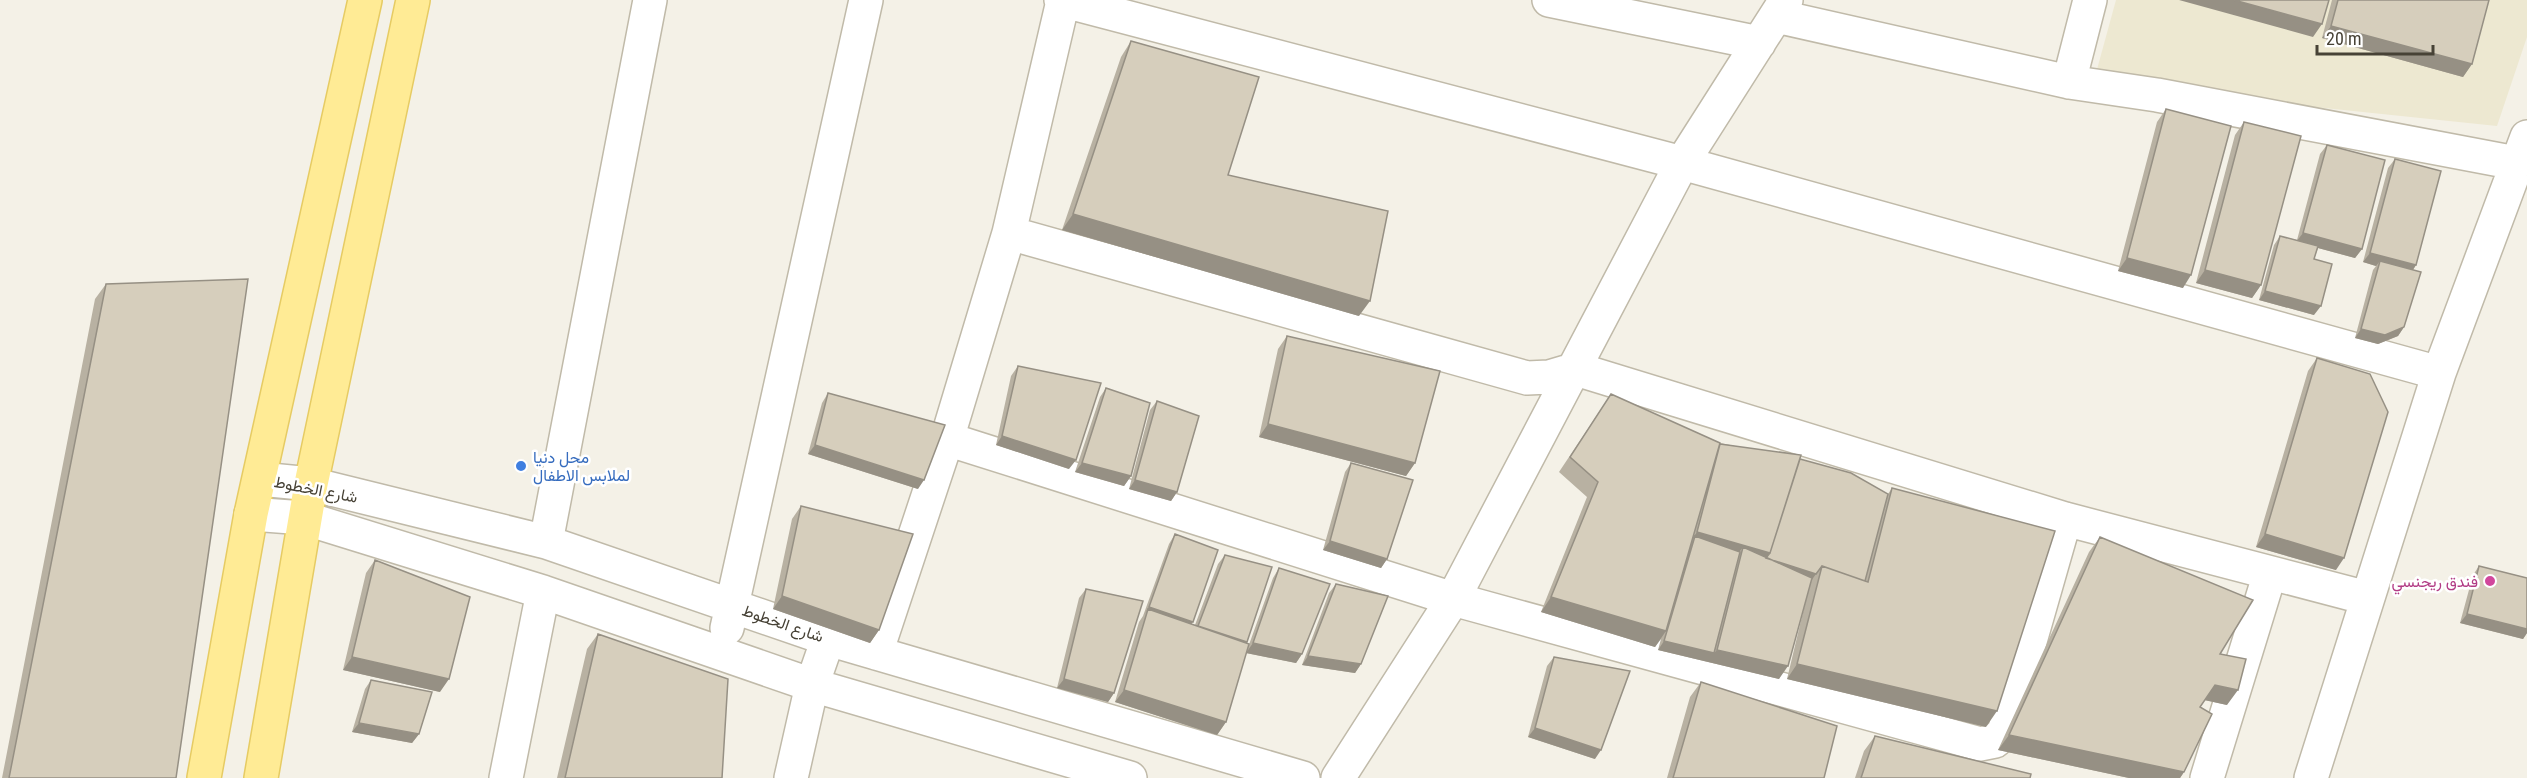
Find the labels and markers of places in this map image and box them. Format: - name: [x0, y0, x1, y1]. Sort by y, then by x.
- place label: محل دنيا لملابس الاطفال: [533, 448, 630, 486]
- marker: محل دنيا لملابس الاطفال: [514, 459, 528, 473]
- place label: فندق ريجنسي: [2391, 572, 2478, 595]
- marker: فندق ريجنسي: [2483, 574, 2497, 588]

